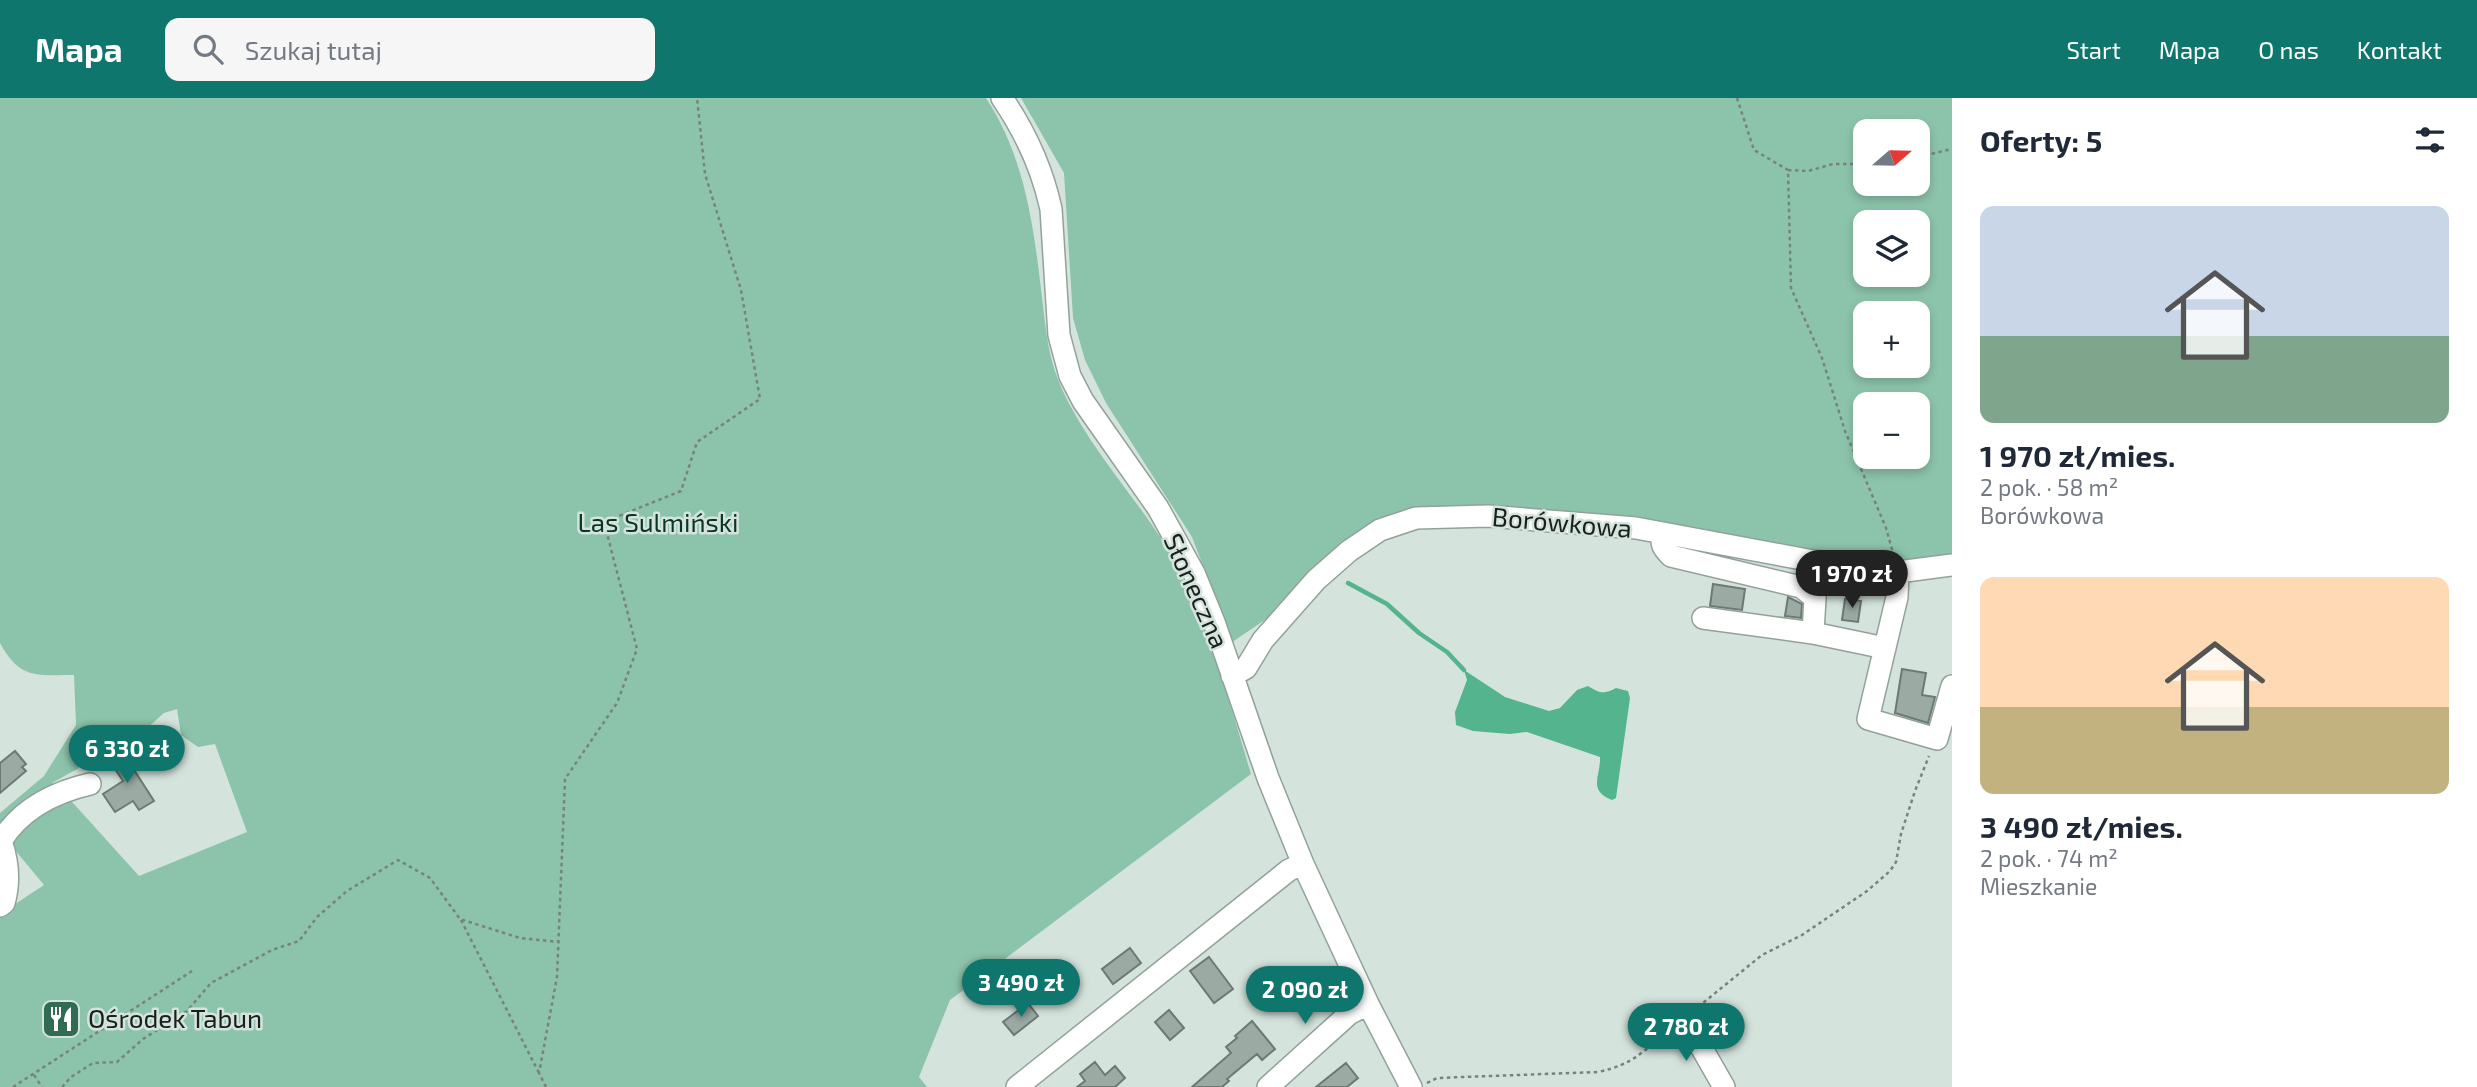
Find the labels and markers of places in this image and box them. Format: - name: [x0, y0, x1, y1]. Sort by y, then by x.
- pin: 1 970 zł: [1780, 550, 1924, 610]
- pin: 6 330 zł: [55, 726, 199, 785]
- pin: 3 490 zł: [949, 960, 1093, 1019]
- pin: 2 090 zł: [1233, 967, 1377, 1026]
- restaurant icon: Ośrodek Tabun: [40, 998, 82, 1040]
- place label: Ośrodek Tabun: [88, 1002, 262, 1033]
- pin: 2 780 zł: [1614, 1004, 1758, 1063]

